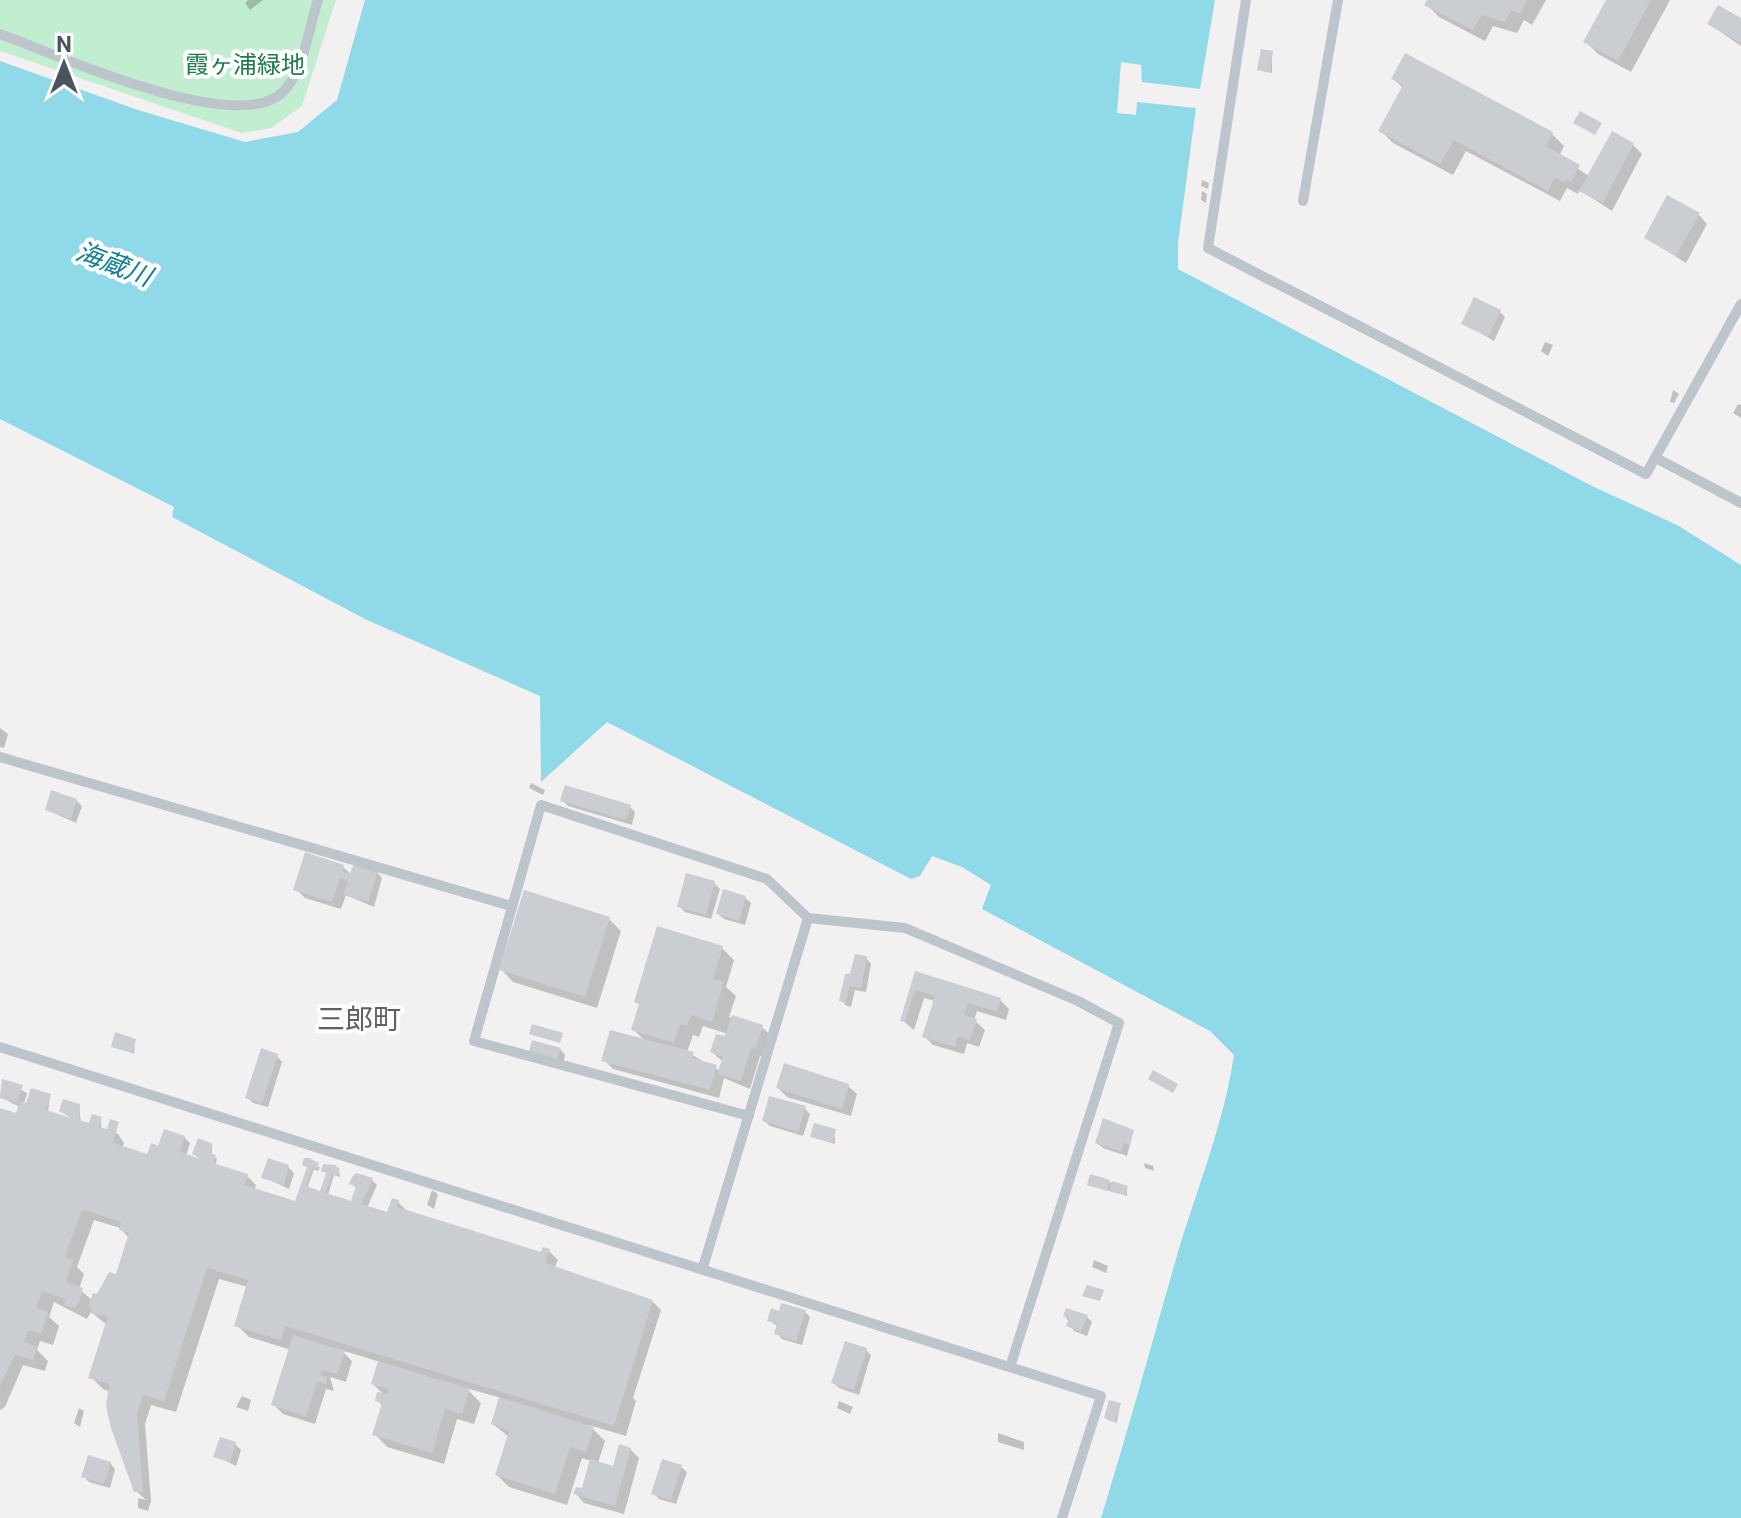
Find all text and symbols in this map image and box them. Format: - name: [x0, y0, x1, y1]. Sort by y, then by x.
- north arrow: [24, 24, 104, 104]
- text: N: [56, 32, 72, 57]
- park label: 霞ヶ浦緑地: [185, 51, 305, 79]
- water label: 海蔵川: [72, 236, 159, 293]
- district label: 三郎町: [317, 1003, 401, 1036]

